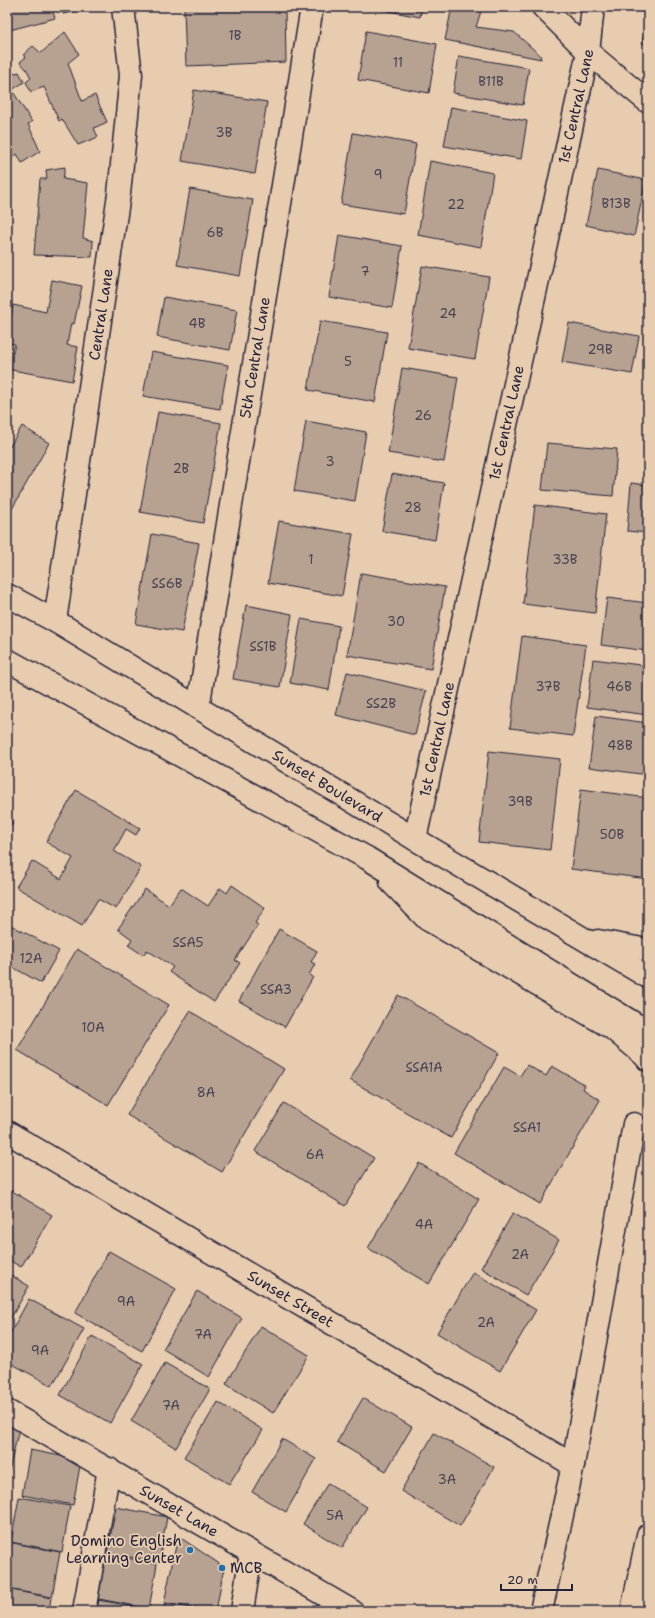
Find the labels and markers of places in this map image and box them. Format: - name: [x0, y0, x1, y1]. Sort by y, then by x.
- place label: Domino English Learning Center: [66, 1531, 182, 1568]
- marker: Domino English Learning Center: [185, 1545, 195, 1555]
- place label: MCB: [230, 1558, 262, 1578]
- marker: MCB: [217, 1563, 227, 1573]

